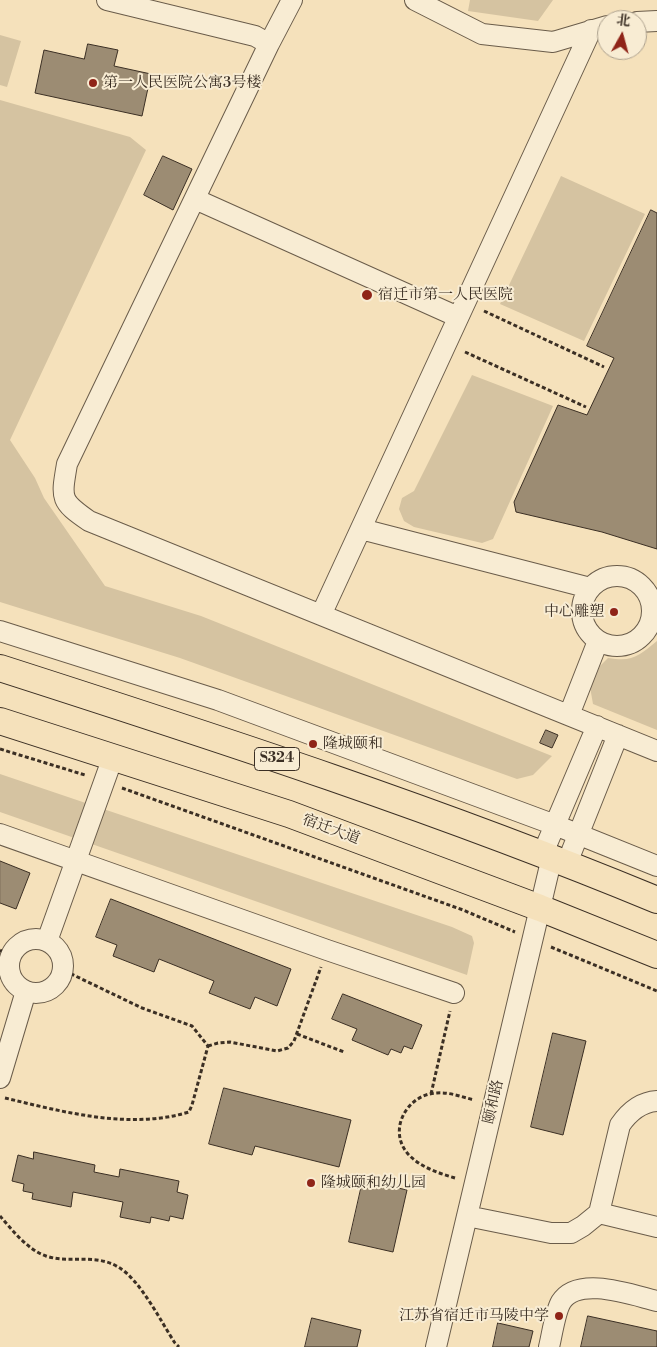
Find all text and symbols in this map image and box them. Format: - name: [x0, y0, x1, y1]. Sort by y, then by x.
- north arrow: [597, 10, 647, 60]
- text: 北: [616, 11, 632, 31]
- place label: 第一人民医院公寓3号楼: [103, 74, 261, 92]
- marker: 第一人民医院公寓3号楼: [87, 77, 99, 89]
- place label: 宿迁市第一人民医院: [378, 286, 513, 304]
- marker: 宿迁市第一人民医院: [360, 288, 374, 302]
- place label: 中心雕塑: [544, 603, 604, 621]
- marker: 中心雕塑: [608, 606, 620, 618]
- place label: 隆城颐和: [323, 735, 383, 753]
- marker: 隆城颐和: [307, 738, 319, 750]
- road number: S324: [254, 748, 300, 771]
- street label: 宿迁大道: [300, 811, 362, 849]
- street label: 颐和路: [480, 1078, 508, 1126]
- place label: 隆城颐和幼儿园: [321, 1174, 426, 1192]
- marker: 隆城颐和幼儿园: [305, 1177, 317, 1189]
- place label: 江苏省宿迁市马陵中学: [399, 1307, 549, 1325]
- marker: 江苏省宿迁市马陵中学: [553, 1310, 565, 1322]

